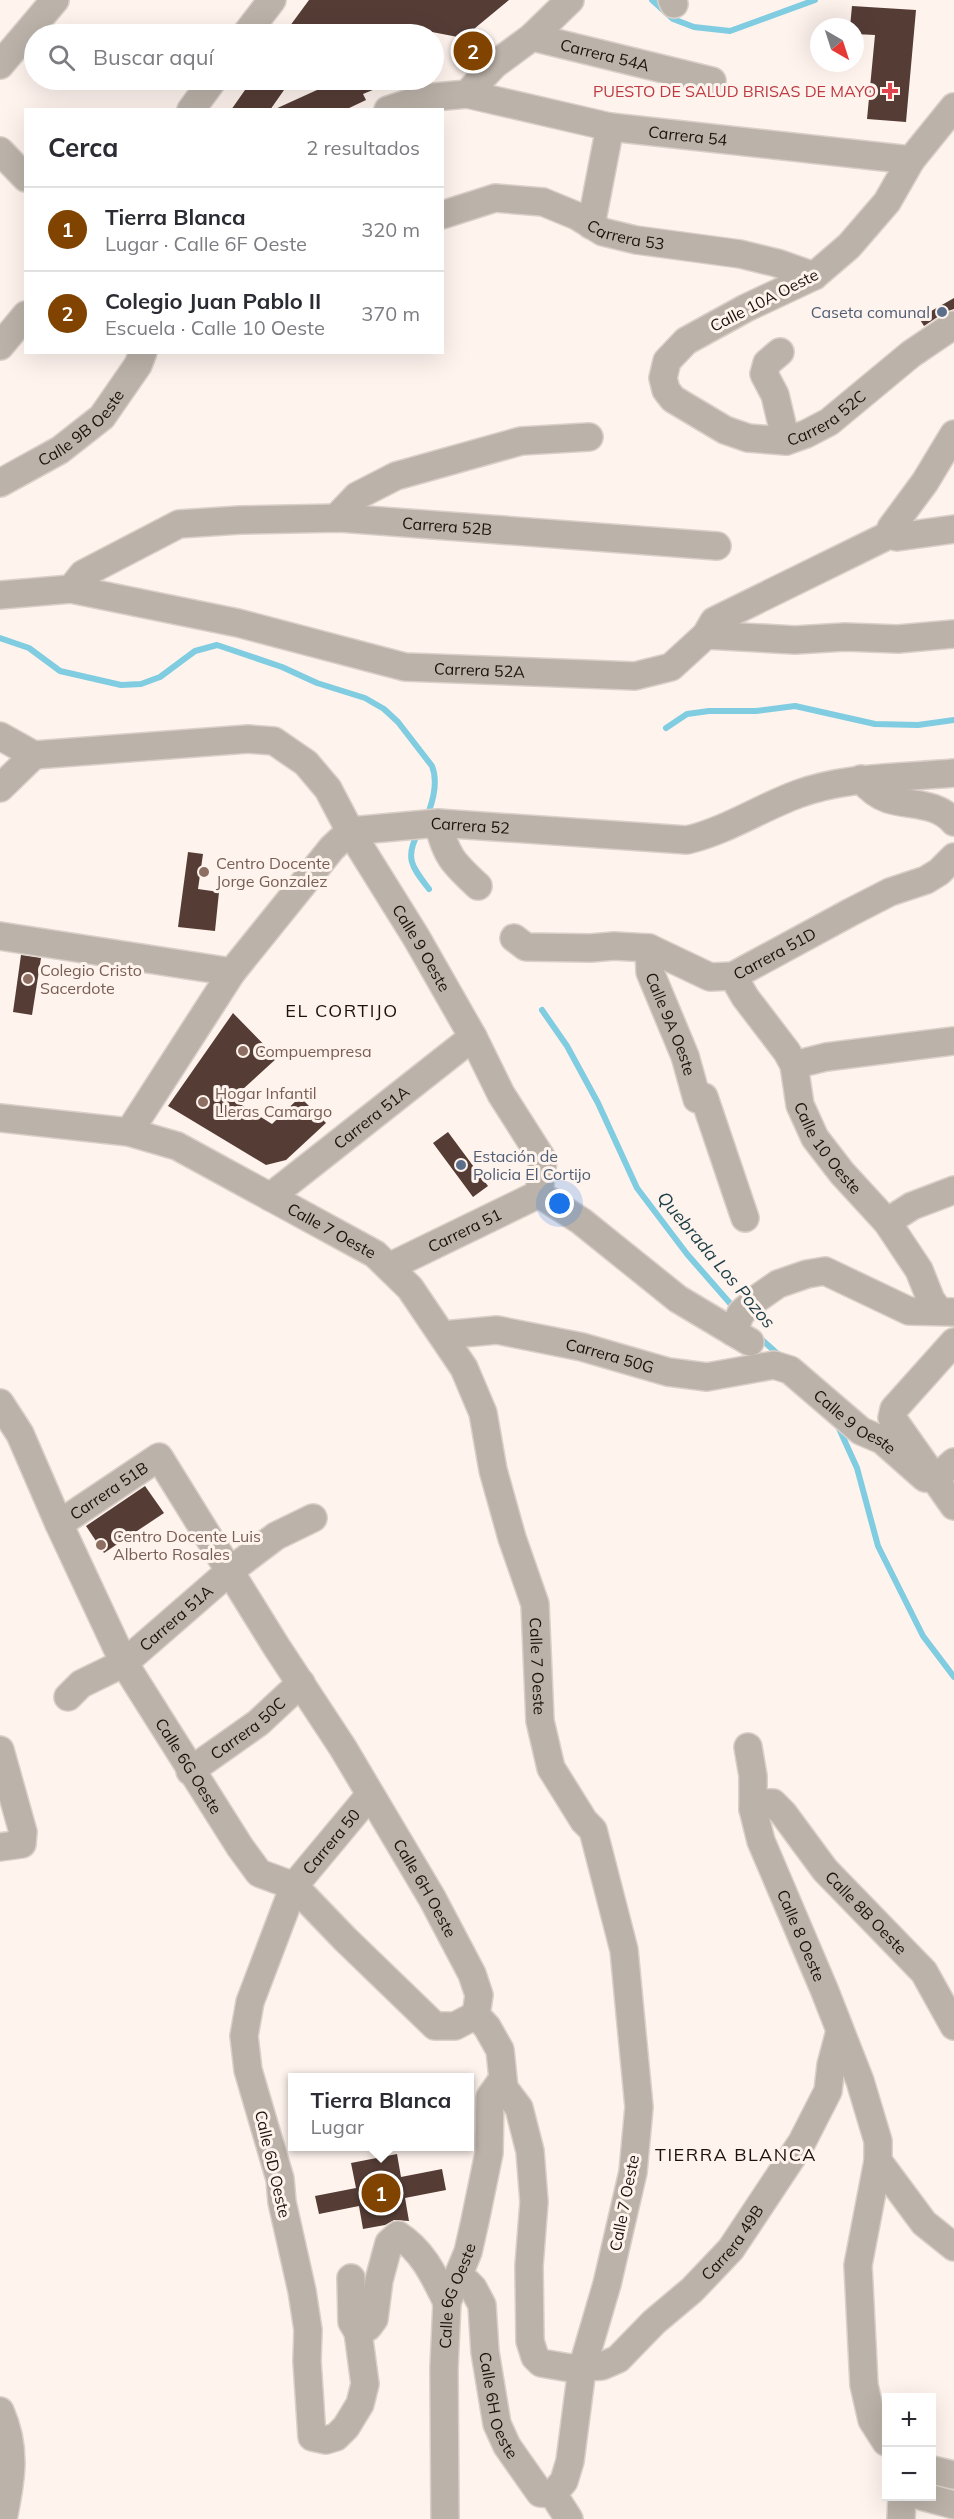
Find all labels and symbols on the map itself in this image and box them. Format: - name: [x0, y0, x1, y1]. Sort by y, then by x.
- north arrow: [810, 18, 864, 72]
- pin: 2: [454, 28, 492, 74]
- street label: Carrera 54A: [558, 34, 652, 75]
- place label: PUESTO DE SALUD BRISAS DE MAYO: [593, 81, 876, 101]
- marker: PUESTO DE SALUD BRISAS DE MAYO: [881, 82, 899, 100]
- street label: Carrera 54: [647, 121, 729, 150]
- street label: Carrera 53: [583, 215, 666, 254]
- street label: Calle 10A Oeste: [706, 264, 822, 336]
- place label: Caseta comunal: [811, 302, 930, 322]
- marker: Caseta comunal: [935, 305, 949, 319]
- street label: Calle 9B Oeste: [34, 385, 128, 470]
- street label: Carrera 52C: [784, 386, 870, 450]
- street label: Carrera 52B: [401, 513, 493, 539]
- street label: Carrera 52A: [434, 658, 526, 682]
- street label: Carrera 52: [430, 813, 510, 838]
- place label: Centro Docente Jorge Gonzalez: [216, 853, 330, 891]
- marker: Centro Docente Jorge Gonzalez: [197, 865, 211, 879]
- street label: Calle 9 Oeste: [388, 901, 455, 995]
- street label: Carrera 51D: [730, 923, 819, 984]
- place label: Colegio Cristo Sacerdote: [40, 960, 142, 998]
- street label: Calle 9A Oeste: [641, 969, 700, 1078]
- marker: Colegio Cristo Sacerdote: [21, 972, 35, 986]
- district label: EL CORTIJO: [285, 999, 399, 1022]
- place label: Compuempresa: [255, 1041, 372, 1061]
- marker: Compuempresa: [236, 1044, 250, 1058]
- street label: Carrera 51A: [329, 1081, 413, 1153]
- place label: Hogar Infantil Lleras Camargo: [215, 1083, 332, 1121]
- marker: Hogar Infantil Lleras Camargo: [196, 1095, 210, 1109]
- street label: Calle 10 Oeste: [790, 1099, 866, 1198]
- place label: Estación de Policia El Cortijo: [473, 1146, 591, 1184]
- marker: Estación de Policia El Cortijo: [454, 1158, 468, 1172]
- water label: Quebrada Los Pozos: [652, 1186, 780, 1333]
- your location: [545, 1189, 574, 1218]
- street label: Calle 7 Oeste: [284, 1198, 379, 1263]
- street label: Carrera 51: [425, 1204, 505, 1257]
- street label: Carrera 50G: [564, 1334, 656, 1377]
- street label: Calle 9 Oeste: [810, 1385, 900, 1458]
- street label: Carrera 51B: [66, 1457, 152, 1524]
- place label: Centro Docente Luis Alberto Rosales: [113, 1526, 261, 1564]
- marker: Centro Docente Luis Alberto Rosales: [94, 1538, 108, 1552]
- street label: Carrera 51A: [135, 1580, 217, 1655]
- street label: Calle 7 Oeste: [526, 1617, 550, 1715]
- street label: Carrera 50C: [206, 1693, 290, 1764]
- street label: Calle 6G Oeste: [151, 1714, 226, 1817]
- street label: Carrera 50: [298, 1805, 364, 1878]
- street label: Calle 6H Oeste: [389, 1835, 461, 1941]
- street label: Calle 8B Oeste: [821, 1867, 911, 1958]
- street label: Calle 8 Oeste: [773, 1886, 830, 1984]
- street label: Calle 6D Oeste: [251, 2108, 295, 2220]
- district label: TIERRA BLANCA: [655, 2143, 817, 2166]
- street label: Calle 7 Oeste: [605, 2153, 643, 2253]
- pin: 1: [362, 2170, 400, 2216]
- street label: Carrera 49B: [697, 2201, 768, 2284]
- street label: Calle 6G Oeste: [435, 2242, 480, 2349]
- street label: Calle 6H Oeste: [475, 2350, 523, 2462]

